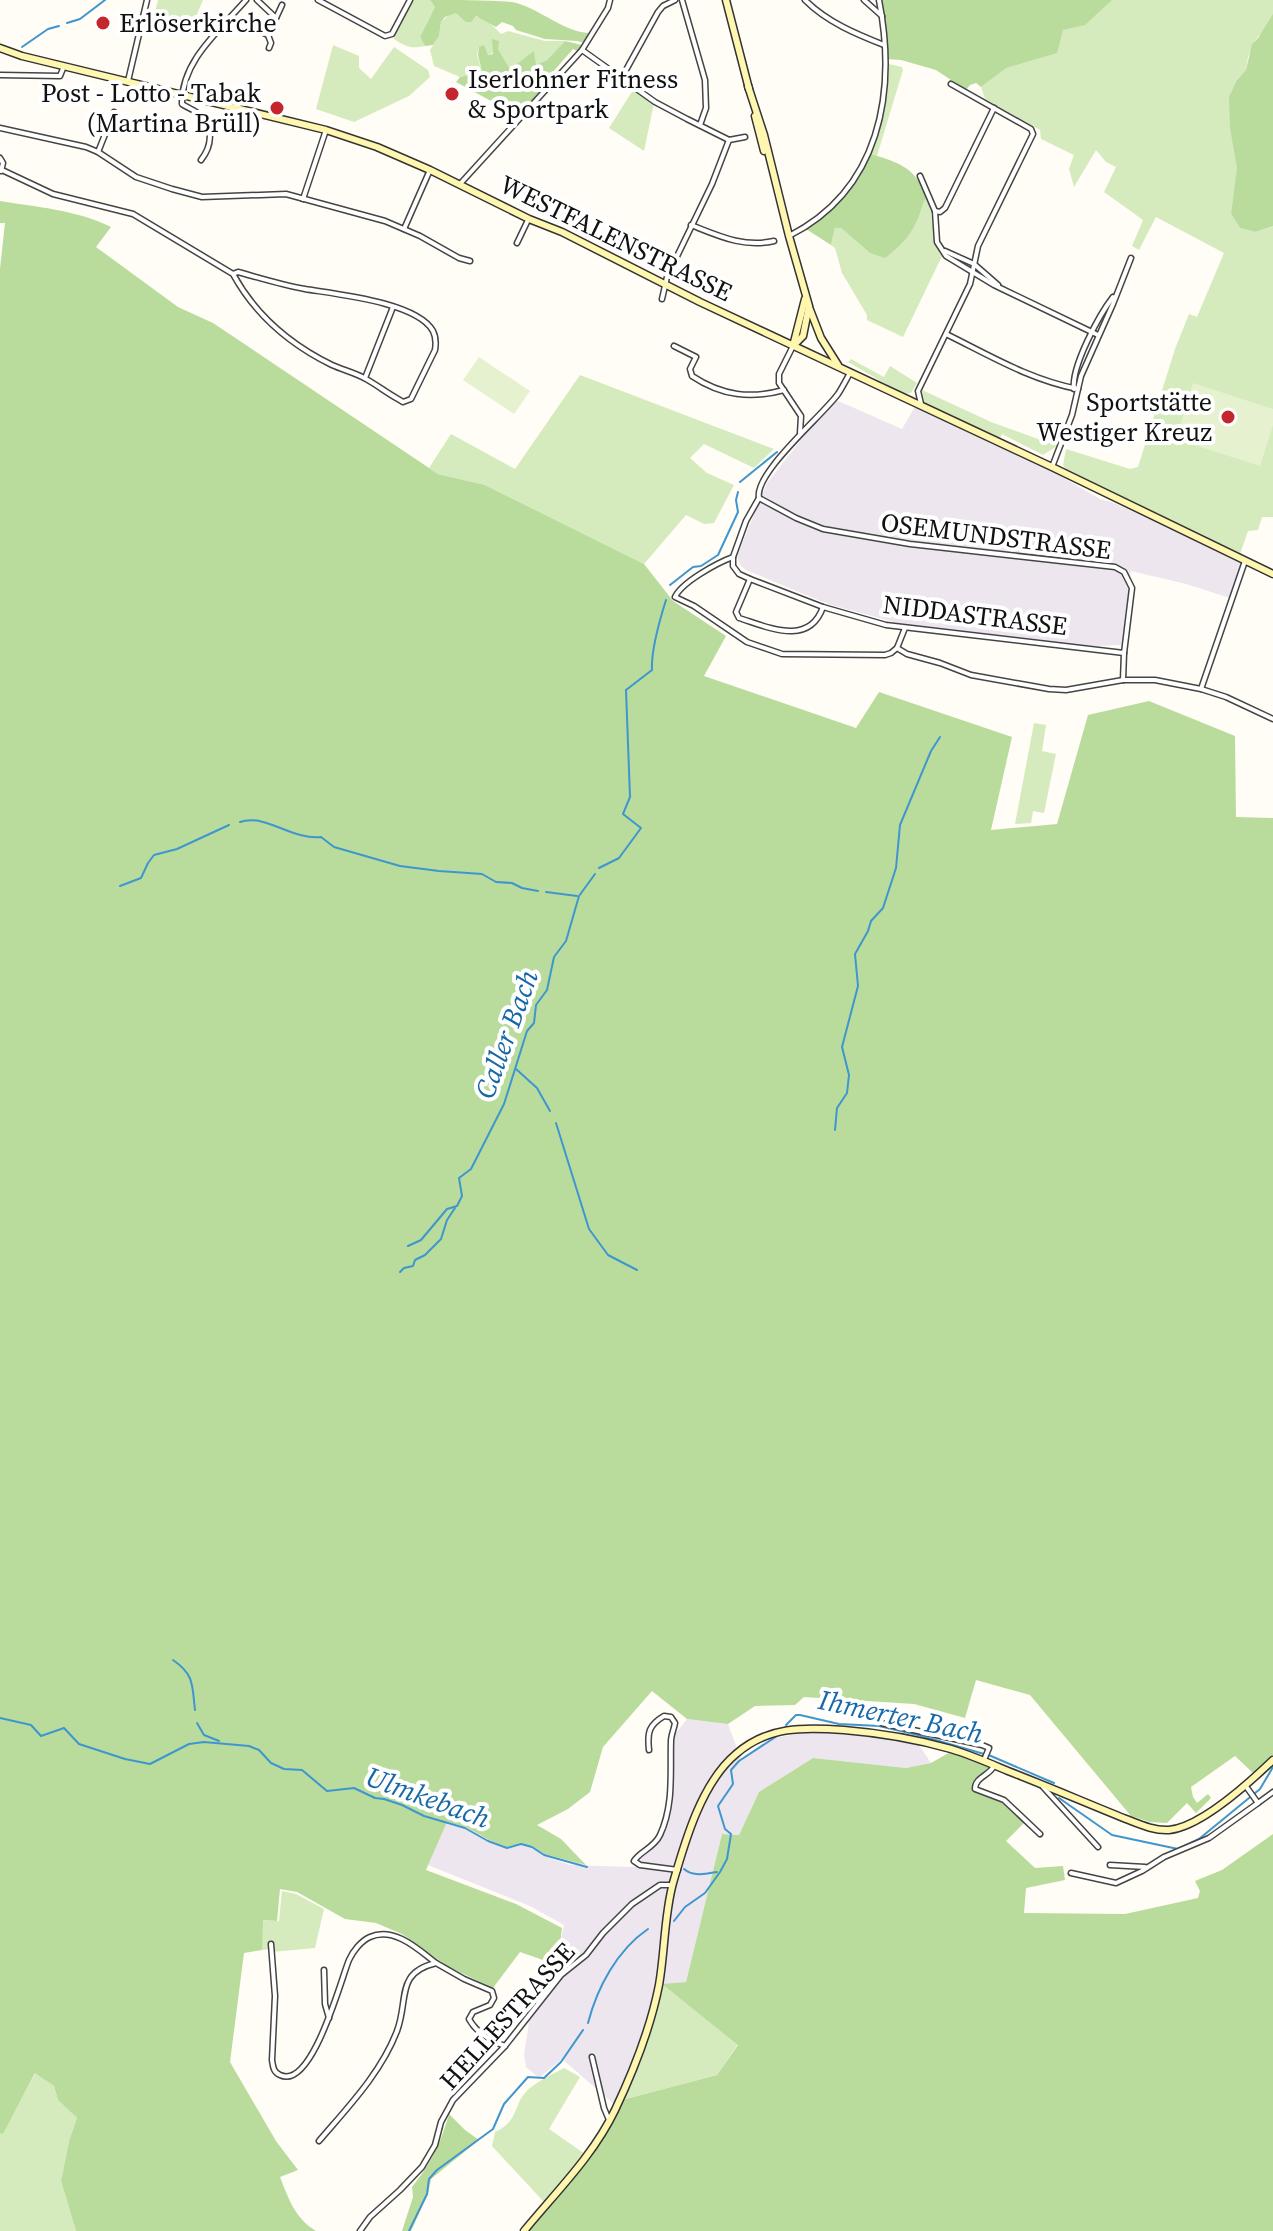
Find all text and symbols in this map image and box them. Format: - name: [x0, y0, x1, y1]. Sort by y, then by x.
- place label: Erlöserkirche: [119, 5, 277, 41]
- marker: Erlöserkirche: [94, 14, 112, 32]
- place label: Iserlohner Fitness & Sportpark: [468, 61, 678, 127]
- place label: Post - Lotto - Tabak (Martina Brüll): [41, 75, 262, 141]
- marker: Iserlohner Fitness & Sportpark: [443, 85, 461, 103]
- marker: Post - Lotto - Tabak (Martina Brüll): [268, 99, 286, 117]
- street label: WESTFALENSTRASSE: [494, 166, 738, 310]
- place label: Sportstätte Westiger Kreuz: [1036, 384, 1212, 450]
- marker: Sportstätte Westiger Kreuz: [1219, 408, 1237, 426]
- street label: OSEMUNDSTRASSE: [879, 504, 1113, 568]
- street label: NIDDASTRASSE: [881, 586, 1069, 644]
- water label: Caller Bach: [465, 964, 547, 1104]
- water label: Ihmerter Bach: [814, 1680, 987, 1752]
- water label: Ulmkebach: [361, 1757, 495, 1837]
- street label: HELLESTRASSE: [431, 1935, 583, 2097]

